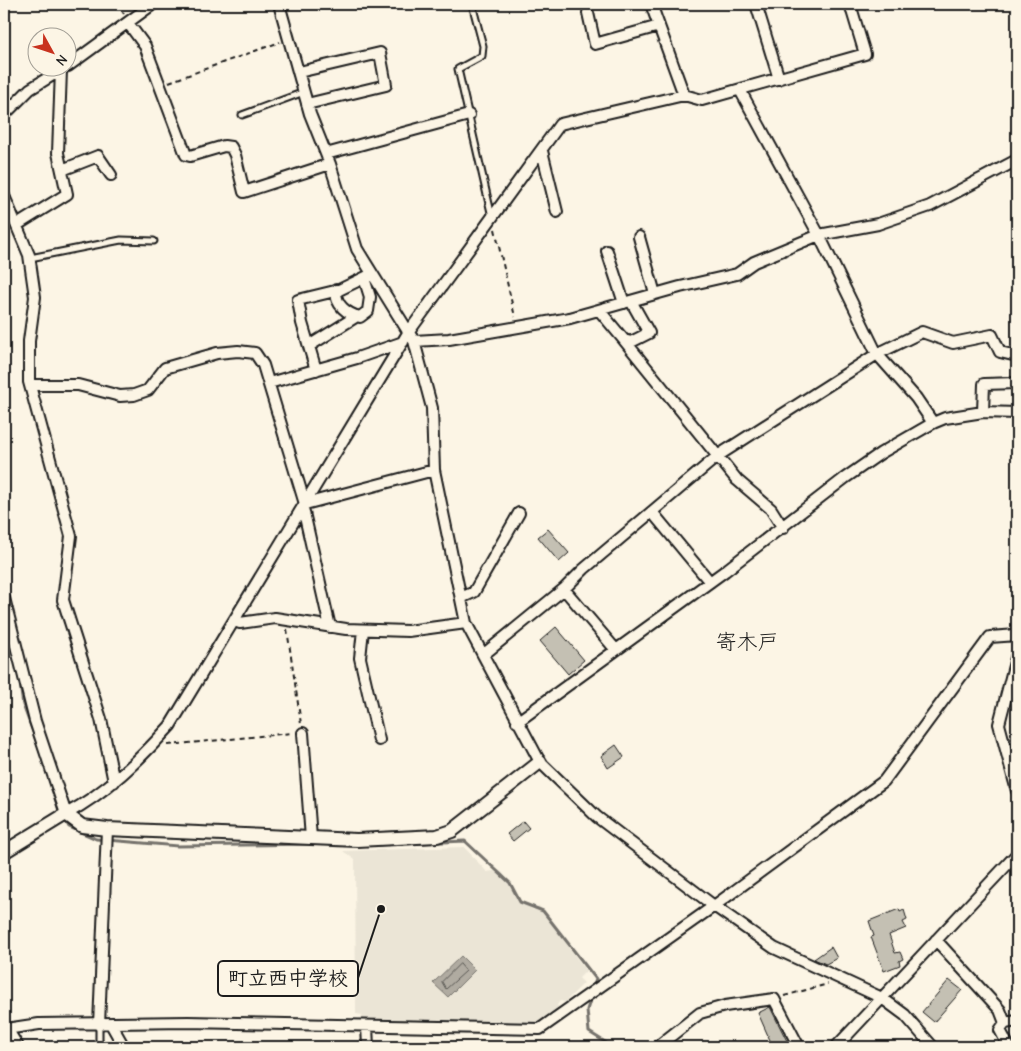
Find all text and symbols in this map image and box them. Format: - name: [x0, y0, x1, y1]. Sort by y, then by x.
- north arrow: [28, 28, 78, 78]
- text: N: [52, 51, 71, 69]
- district label: 寄木戸: [716, 630, 779, 654]
- callout: 町立西中学校: [218, 961, 358, 996]
- text: 町立西中学校: [228, 967, 348, 990]

